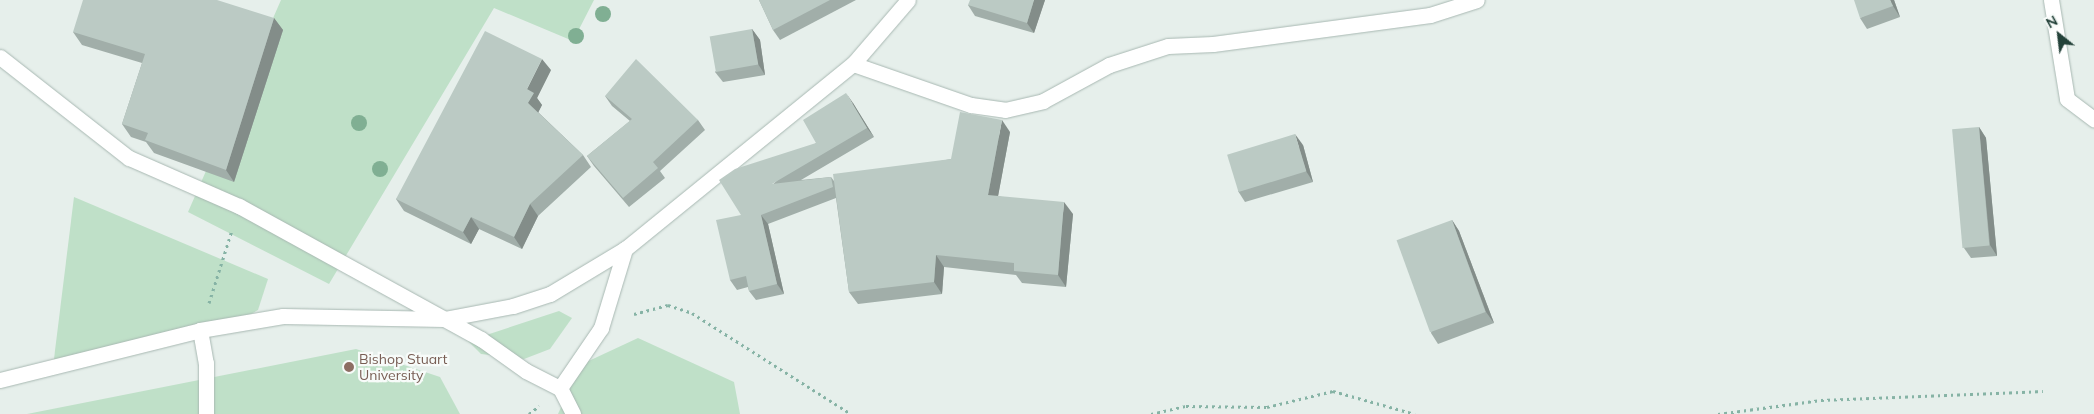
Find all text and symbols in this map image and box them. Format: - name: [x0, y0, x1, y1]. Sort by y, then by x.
- north arrow: [2034, 10, 2084, 60]
- text: N: [2043, 11, 2061, 32]
- place label: Bishop Stuart University: [359, 351, 447, 384]
- marker: Bishop Stuart University: [343, 361, 355, 373]

